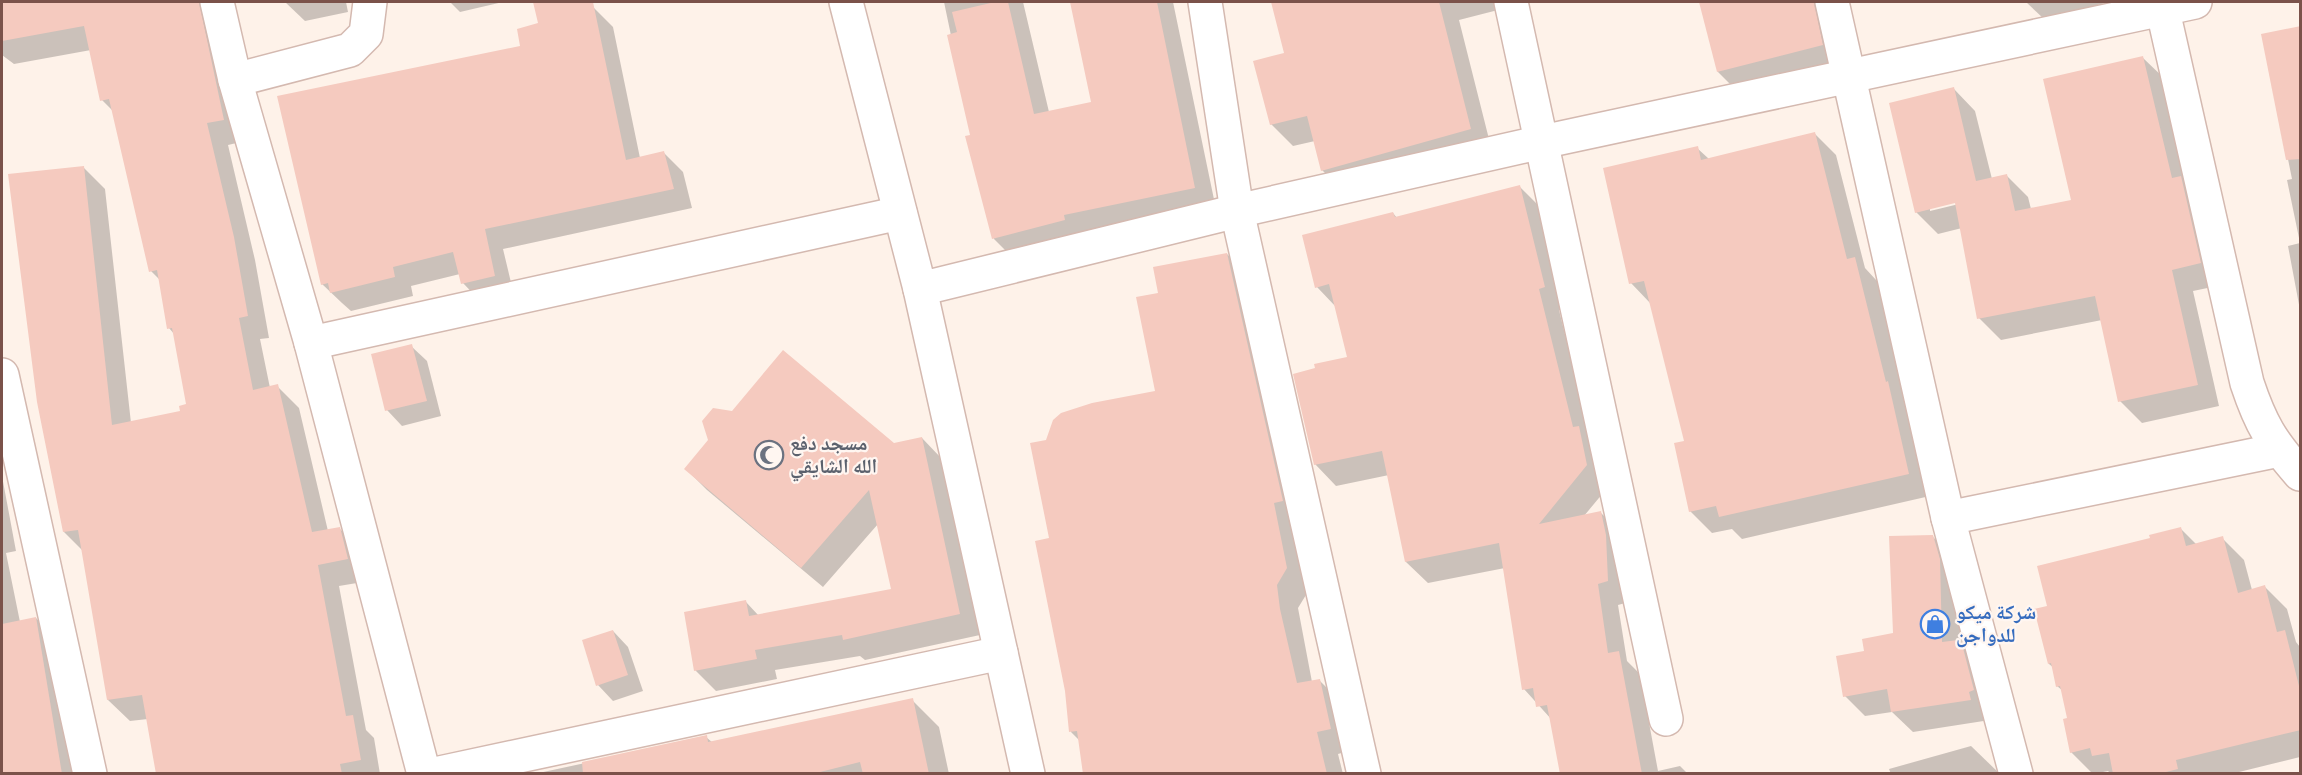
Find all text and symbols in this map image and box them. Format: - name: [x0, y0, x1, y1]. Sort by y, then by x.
- place label: مسجد دفع الله الشايقي: [790, 430, 877, 482]
- mosque icon: مسجد دفع الله الشايقي: [753, 439, 785, 471]
- place label: شركة ميكو للدواجن: [1956, 599, 2036, 648]
- shop icon: شركة ميكو للدواجن: [1919, 608, 1951, 640]

